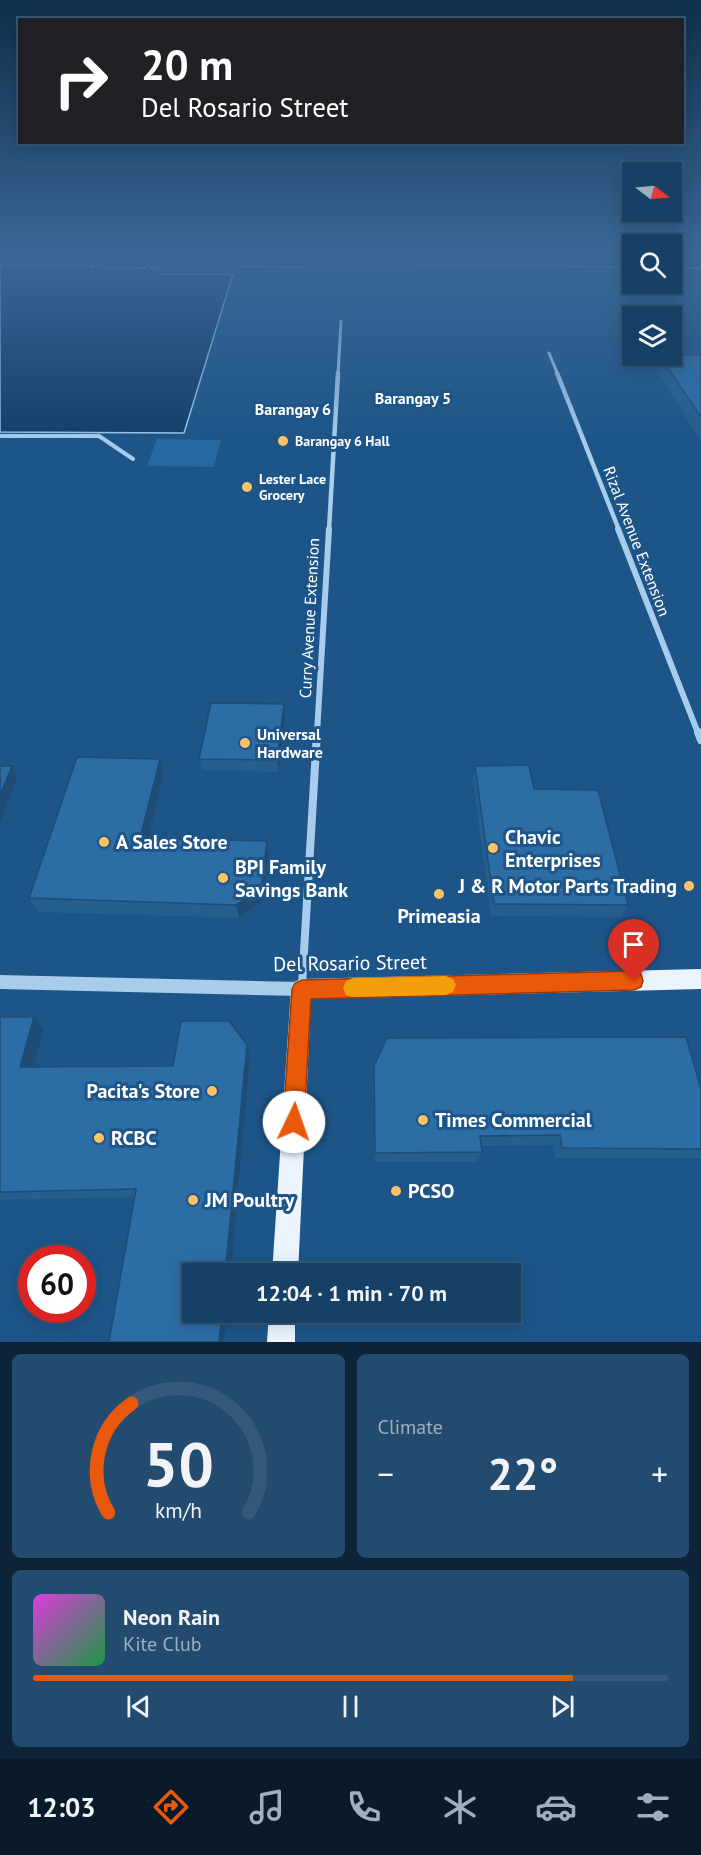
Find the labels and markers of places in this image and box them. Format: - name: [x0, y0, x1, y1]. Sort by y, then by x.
- place label: Barangay 6 Hall: [295, 432, 391, 450]
- marker: Barangay 6 Hall: [276, 434, 290, 448]
- place label: Lester Lace Grocery: [259, 470, 326, 504]
- marker: Lester Lace Grocery: [240, 480, 254, 494]
- place label: Universal Hardware: [257, 724, 323, 762]
- marker: Universal Hardware: [238, 736, 252, 750]
- place label: Chavic Enterprises: [505, 824, 601, 873]
- place label: A Sales Store: [116, 829, 228, 855]
- marker: A Sales Store: [97, 835, 111, 849]
- marker: Chavic Enterprises: [486, 841, 500, 855]
- place label: BPI Family Savings Bank: [235, 854, 348, 903]
- marker: BPI Family Savings Bank: [216, 871, 230, 885]
- place label: J & R Motor Parts Trading: [457, 873, 677, 899]
- marker: J & R Motor Parts Trading: [682, 879, 696, 893]
- marker: Primeasia: [432, 887, 446, 901]
- place label: Primeasia: [397, 903, 481, 929]
- pin: [608, 919, 659, 981]
- place label: Pacita's Store: [87, 1078, 200, 1104]
- marker: Pacita's Store: [205, 1084, 219, 1098]
- place label: Times Commercial: [435, 1107, 592, 1133]
- marker: Times Commercial: [416, 1113, 430, 1127]
- place label: RCBC: [111, 1125, 157, 1151]
- marker: RCBC: [92, 1131, 106, 1145]
- place label: PCSO: [408, 1178, 454, 1204]
- marker: PCSO: [389, 1184, 403, 1198]
- place label: JM Poultry: [204, 1187, 295, 1213]
- marker: JM Poultry: [186, 1193, 200, 1207]

